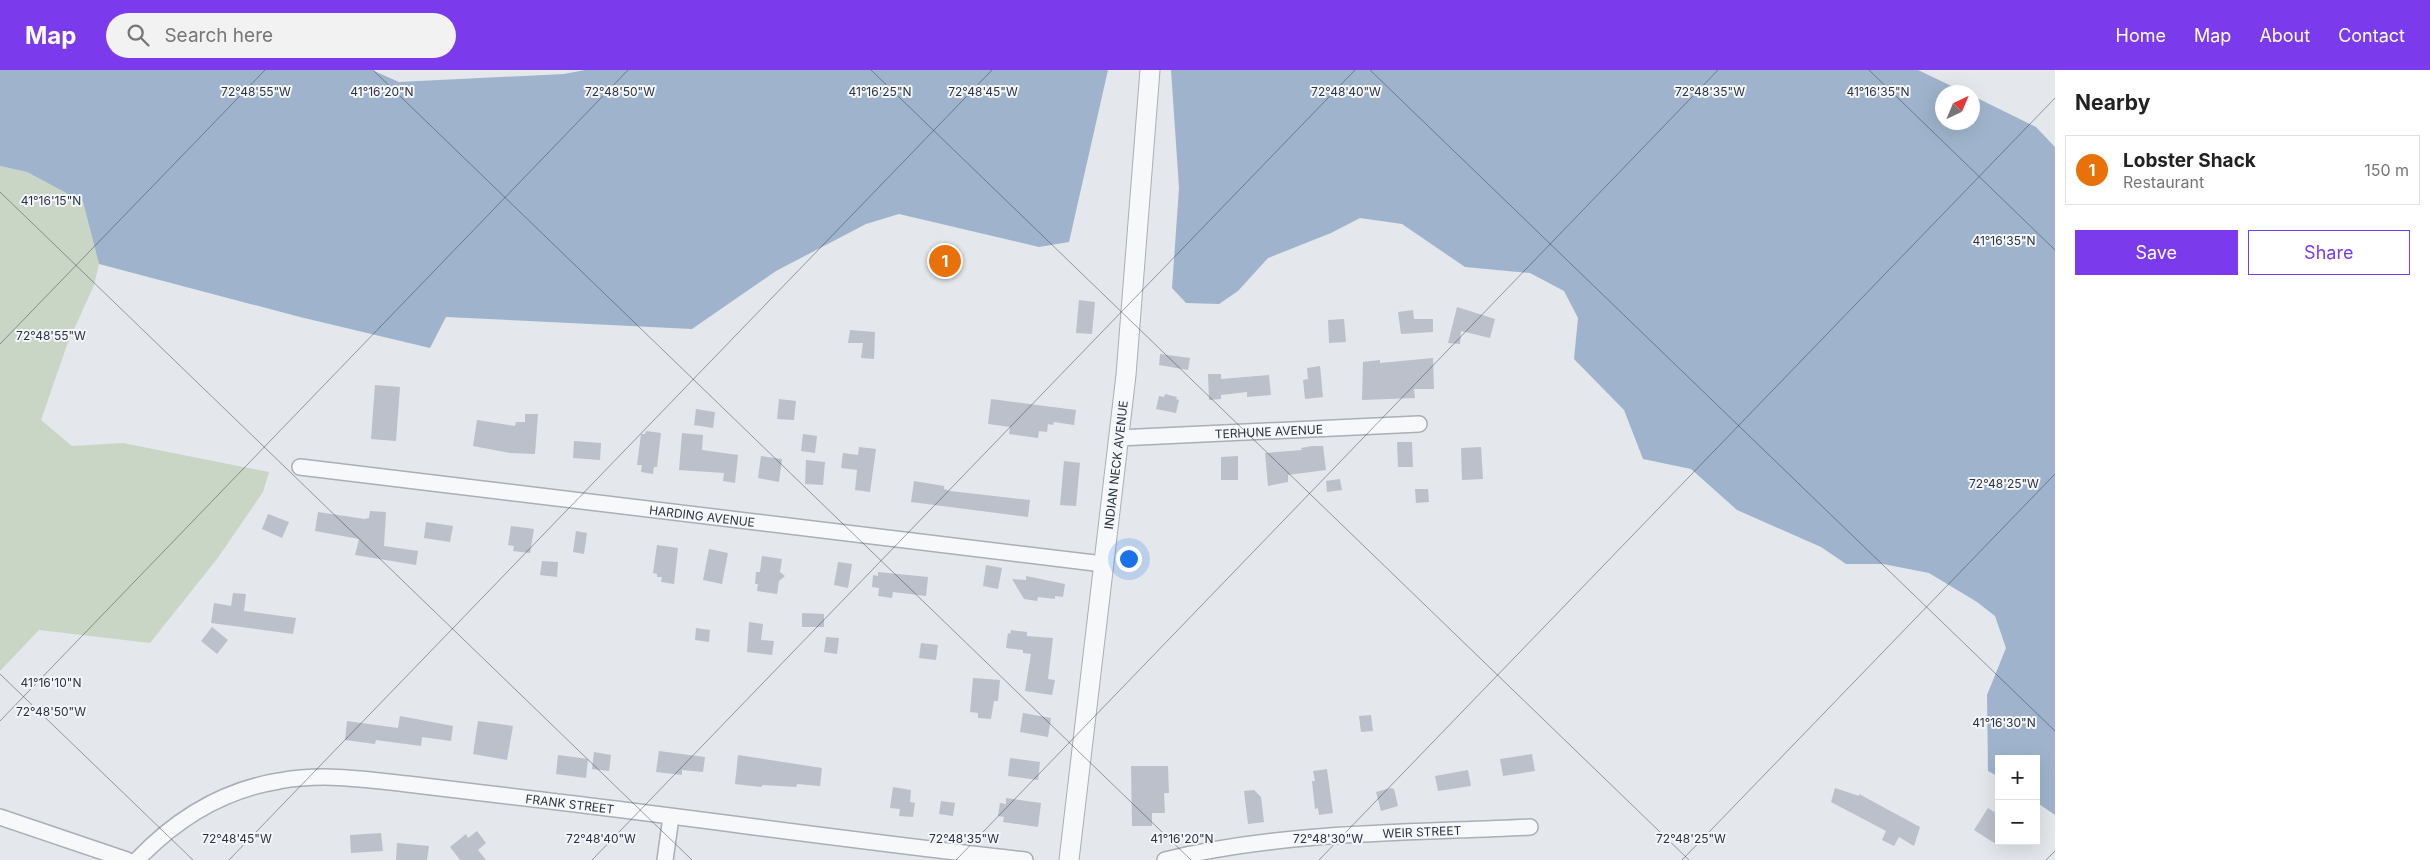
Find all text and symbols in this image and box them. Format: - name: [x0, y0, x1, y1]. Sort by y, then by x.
- search box: [106, 13, 456, 58]
- text: Map: [25, 21, 76, 50]
- icon: search: [124, 21, 152, 49]
- text: Search here: [164, 24, 273, 47]
- text: Home: [2116, 25, 2166, 46]
- text: Map: [2194, 25, 2231, 46]
- text: About: [2259, 25, 2310, 46]
- text: Contact: [2338, 25, 2405, 46]
- text: 72°48'55"W: [221, 84, 291, 99]
- text: 41°16'20"N: [350, 84, 414, 99]
- text: 72°48'50"W: [585, 84, 655, 99]
- text: 41°16'25"N: [848, 84, 912, 99]
- text: 72°48'45"W: [948, 84, 1018, 99]
- text: 72°48'40"W: [1311, 84, 1381, 99]
- text: 72°48'35"W: [1675, 84, 1745, 99]
- text: 41°16'35"N: [1846, 84, 1910, 99]
- north arrow: [1935, 85, 1980, 130]
- text: Nearby: [2075, 90, 2150, 115]
- text: Lobster Shack: [2123, 149, 2256, 172]
- text: 1: [2089, 160, 2095, 180]
- text: 150 m: [2364, 160, 2409, 180]
- text: Restaurant: [2123, 172, 2204, 192]
- text: 41°16'15"N: [21, 193, 81, 208]
- button: Save: [2075, 230, 2238, 275]
- button: Share: [2248, 230, 2410, 275]
- text: 41°16'35"N: [1972, 233, 2036, 248]
- pin: 1: [929, 242, 961, 280]
- text: 72°48'55"W: [16, 328, 86, 343]
- street label: INDIAN NECK AVENUE: [1100, 400, 1130, 530]
- street label: TERHUNE AVENUE: [1214, 421, 1323, 441]
- text: 72°48'25"W: [1969, 476, 2039, 491]
- street label: HARDING AVENUE: [648, 502, 756, 529]
- your location: [1116, 546, 1142, 572]
- text: 41°16'10"N: [21, 675, 81, 690]
- text: 72°48'50"W: [16, 704, 86, 719]
- text: 41°16'30"N: [1972, 715, 2036, 730]
- map controls: [1995, 755, 2040, 845]
- button: +: [1995, 755, 2040, 800]
- street label: FRANK STREET: [525, 791, 615, 816]
- button: −: [1995, 800, 2040, 845]
- street label: WEIR STREET: [1382, 822, 1462, 840]
- text: 72°48'45"W: [202, 831, 272, 846]
- text: 72°48'40"W: [566, 831, 636, 846]
- text: 72°48'35"W: [929, 831, 999, 846]
- text: 41°16'20"N: [1150, 831, 1214, 846]
- text: 72°48'30"W: [1293, 831, 1363, 846]
- text: 72°48'25"W: [1656, 831, 1726, 846]

